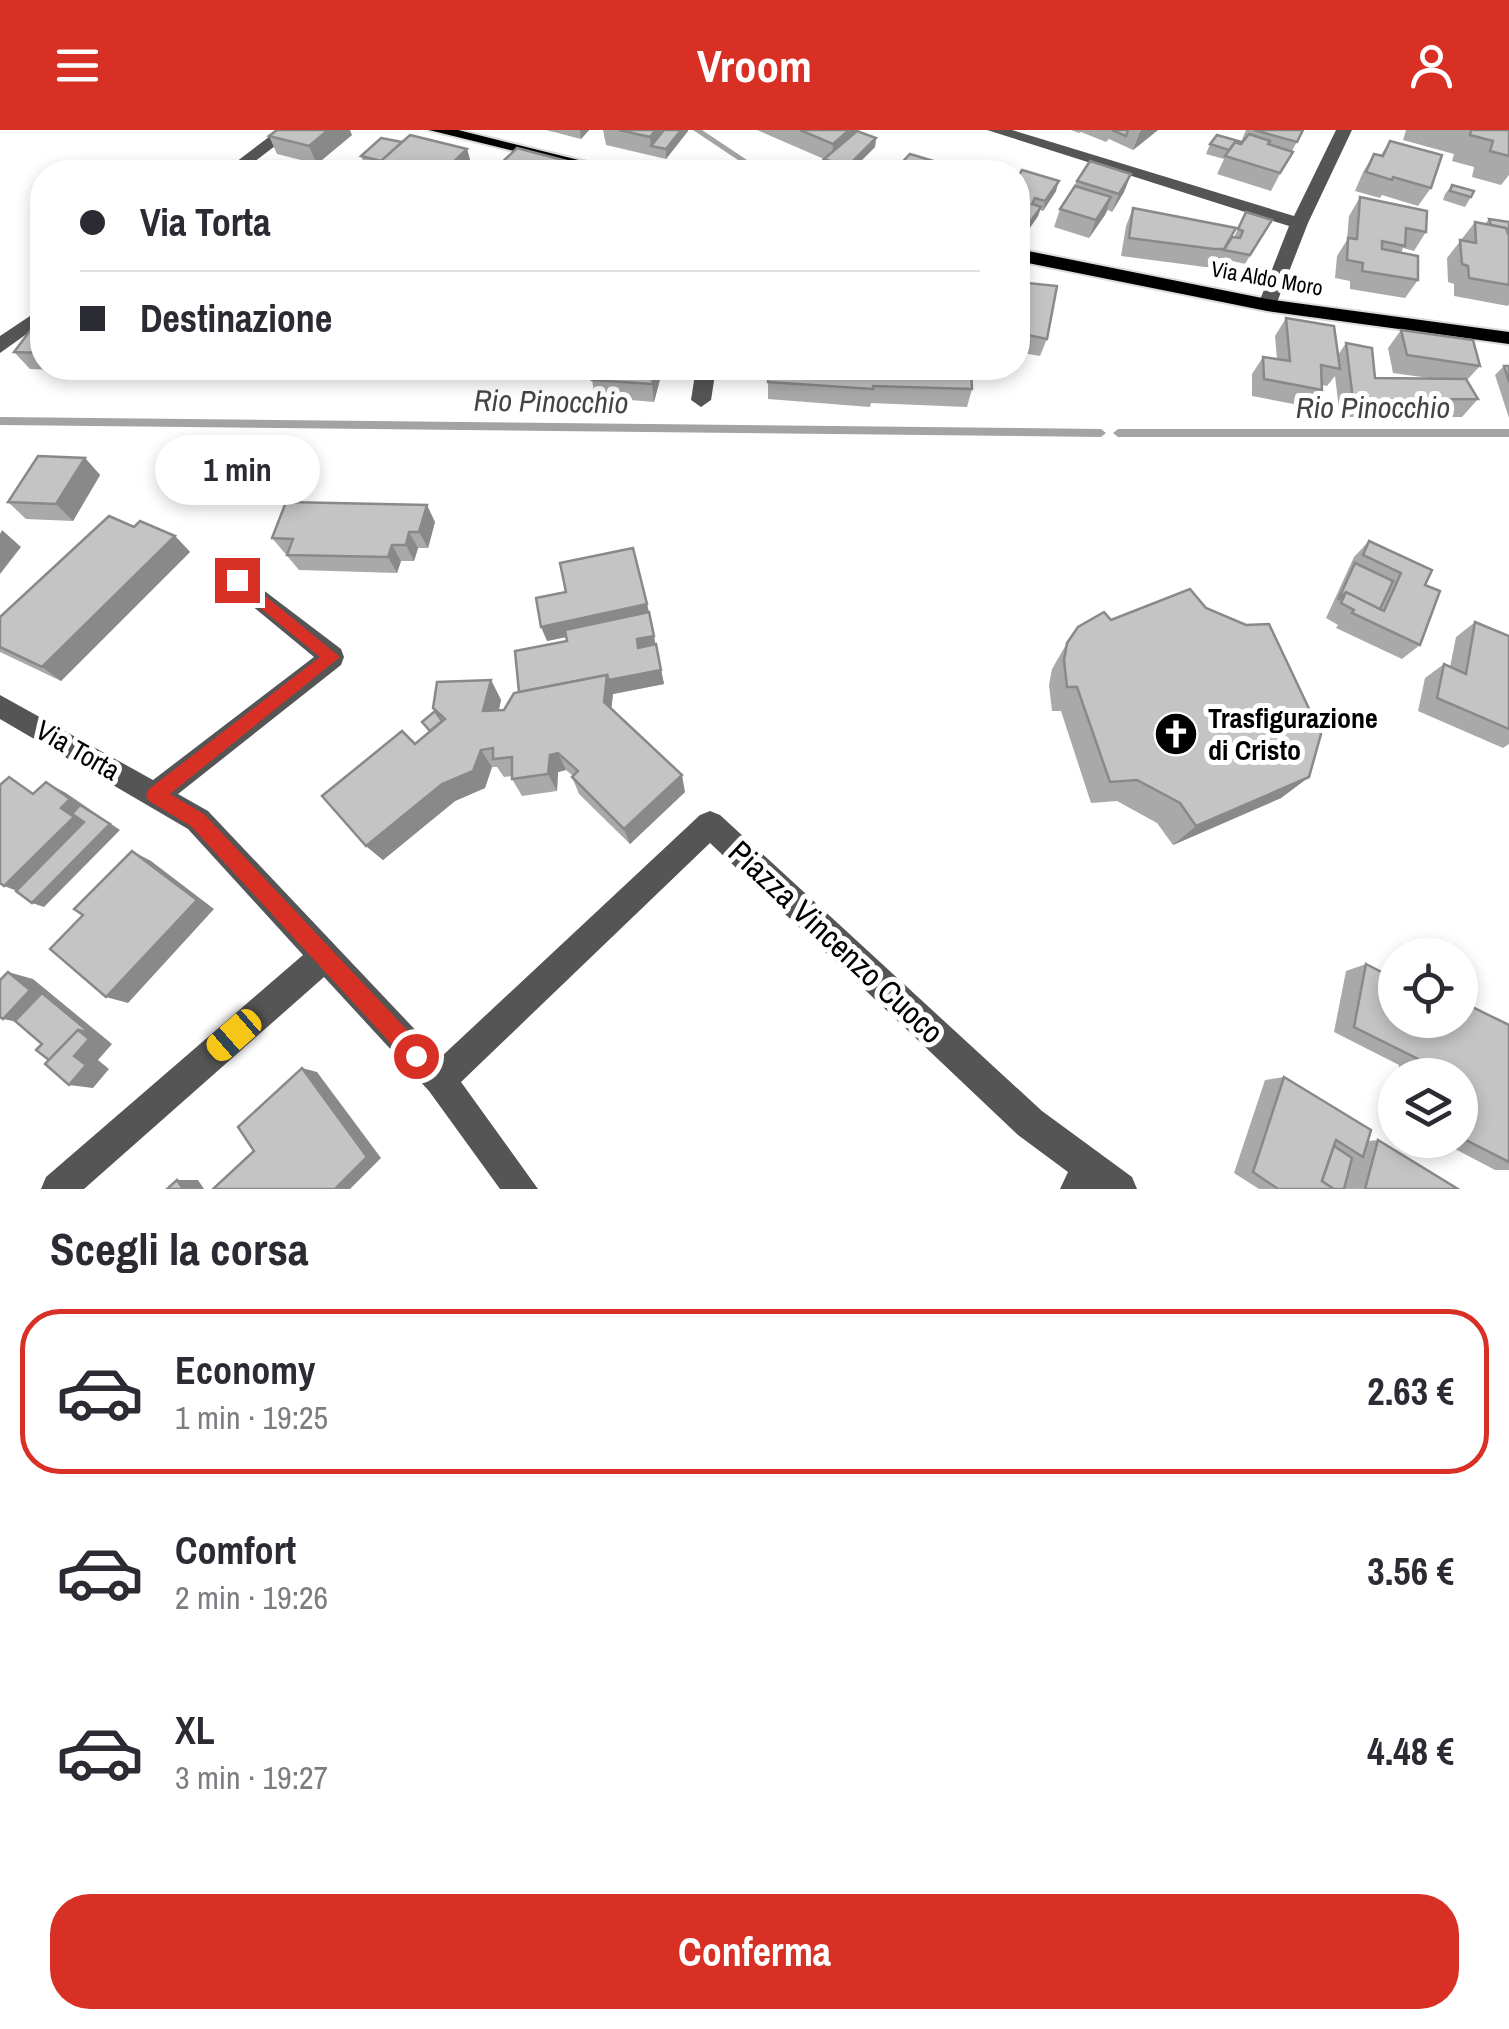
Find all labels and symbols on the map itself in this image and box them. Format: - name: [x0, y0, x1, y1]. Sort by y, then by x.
- street label: Via Aldo Moro: [1209, 253, 1325, 303]
- water label: Rio Pinocchio: [473, 380, 629, 422]
- water label: Rio Pinocchio: [1296, 387, 1450, 427]
- callout: 1 min: [154, 435, 320, 505]
- route end: [215, 558, 260, 603]
- place label: Trasfigurazione di Cristo: [1208, 699, 1378, 769]
- street label: Via Torta: [29, 711, 127, 789]
- church icon: Trasfigurazione di Cristo: [1153, 711, 1199, 757]
- street label: Piazza Vincenzo Cuoco: [719, 831, 953, 1053]
- car: [202, 1004, 266, 1066]
- route start: [394, 1034, 439, 1079]

